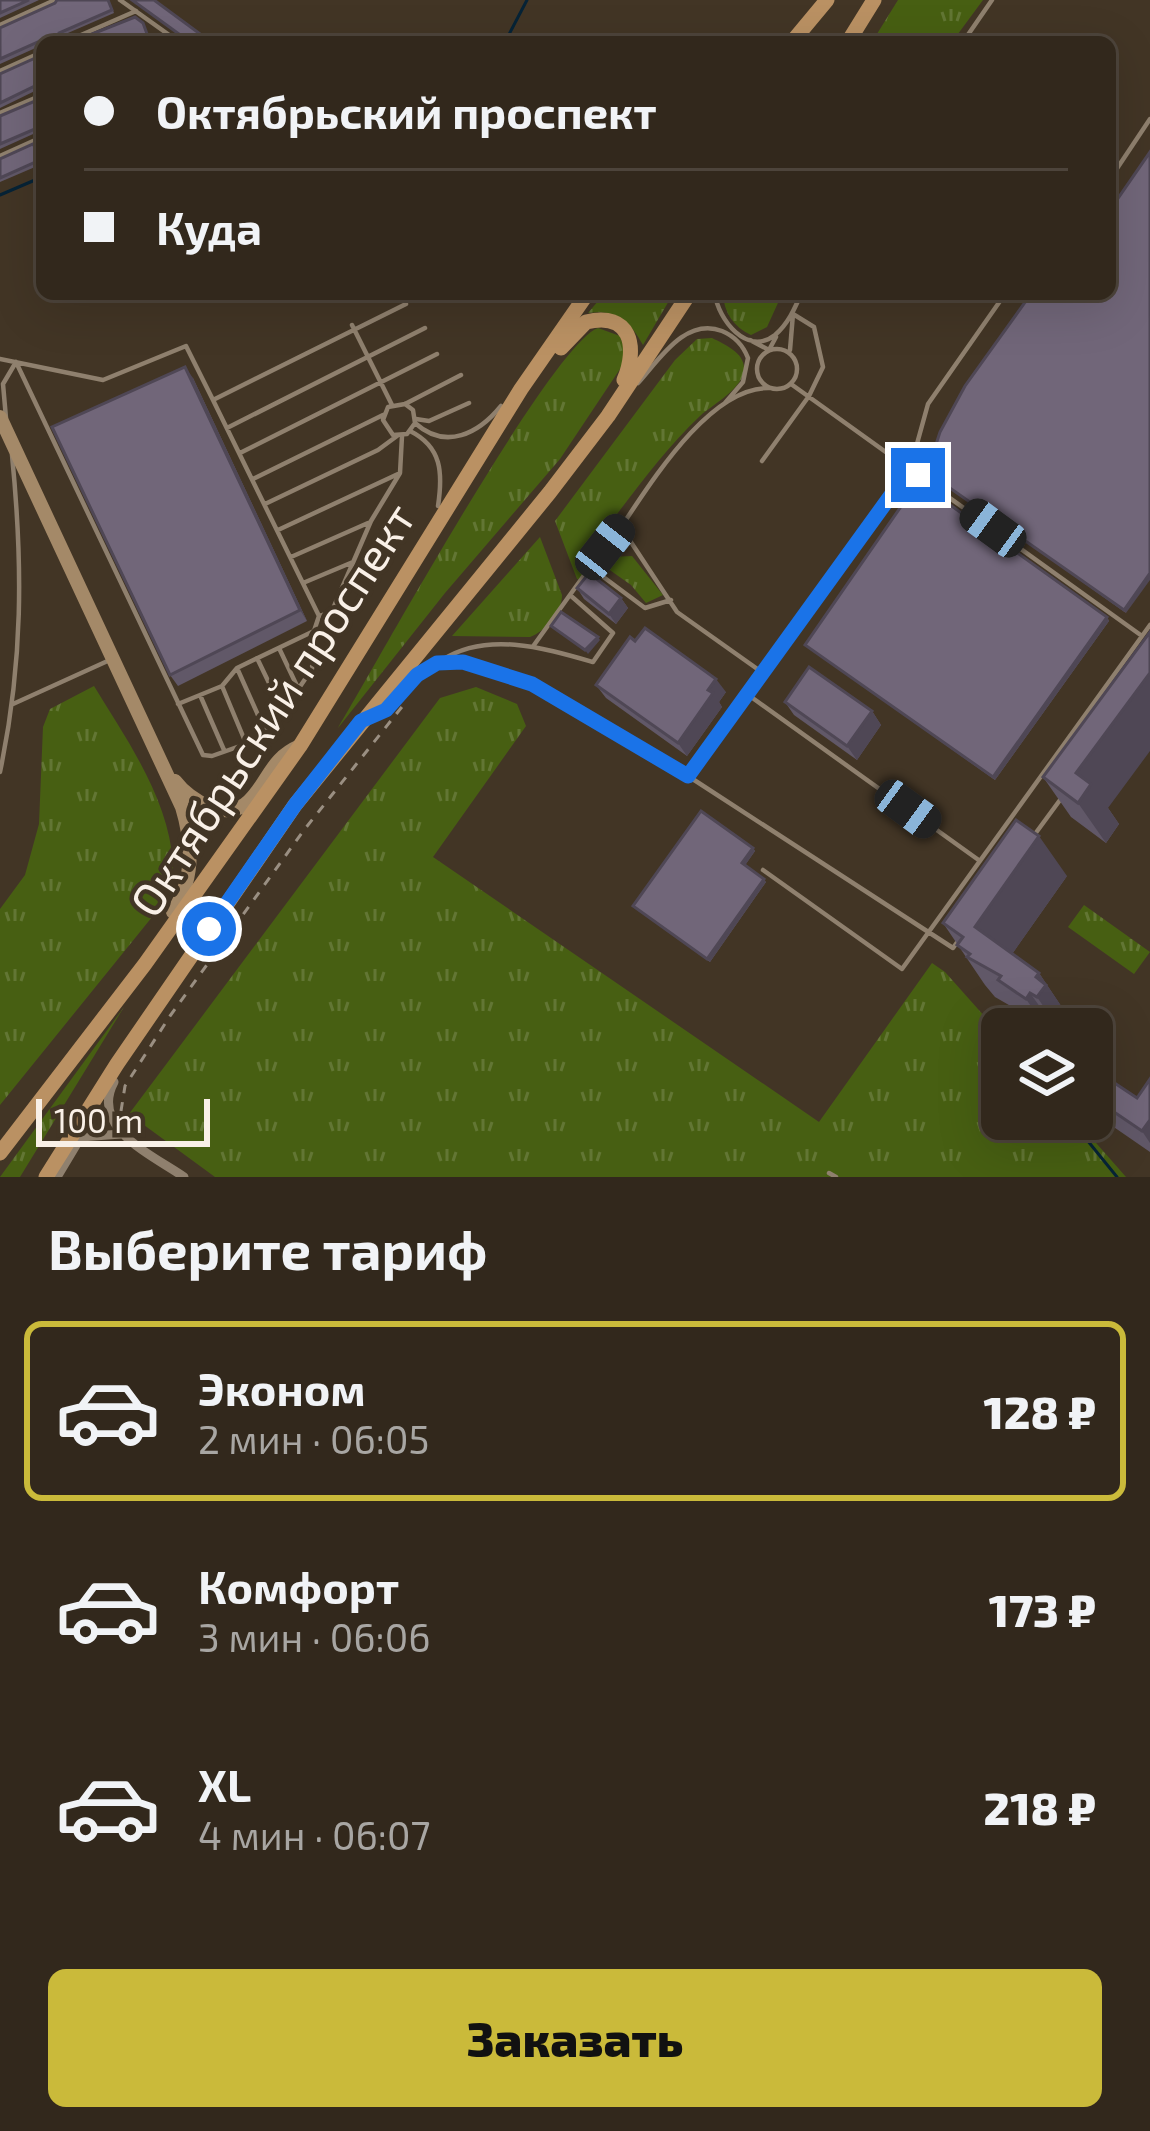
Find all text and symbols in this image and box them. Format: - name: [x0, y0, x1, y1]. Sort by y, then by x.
- text: Октябрьский проспект: [156, 84, 657, 138]
- text: Куда: [156, 200, 262, 254]
- route end: [891, 448, 945, 502]
- street label: Октябрьский проспект: [117, 492, 425, 926]
- car: [953, 492, 1033, 564]
- car: [569, 508, 641, 586]
- car: [868, 773, 948, 845]
- route start: [182, 902, 236, 956]
- map controls: [981, 1008, 1113, 1140]
- button: layers: [981, 1008, 1113, 1140]
- scale bar: [36, 1093, 210, 1146]
- text: 100 m: [54, 1100, 143, 1140]
- text: Выберите тариф: [48, 1216, 487, 1281]
- icon: car: [54, 1357, 162, 1465]
- text: Эконом: [198, 1361, 366, 1415]
- text: 128 ₽: [984, 1384, 1096, 1438]
- text: 2 мин · 06:05: [198, 1415, 429, 1462]
- icon: car: [54, 1555, 162, 1663]
- text: Комфорт: [198, 1559, 399, 1613]
- text: 173 ₽: [989, 1582, 1096, 1636]
- text: 3 мин · 06:06: [198, 1613, 431, 1660]
- icon: car: [54, 1753, 162, 1861]
- text: XL: [198, 1757, 251, 1811]
- text: 218 ₽: [984, 1780, 1096, 1834]
- text: 4 мин · 06:07: [198, 1811, 431, 1858]
- button: Заказать: [48, 1969, 1102, 2107]

